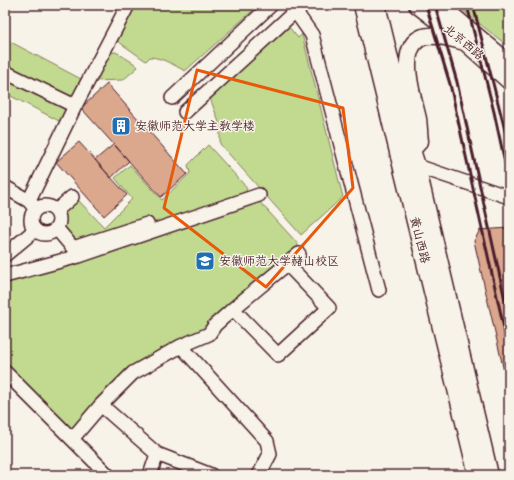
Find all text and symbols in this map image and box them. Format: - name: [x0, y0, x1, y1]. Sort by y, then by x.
- street label: 北京西路: [440, 21, 487, 64]
- building icon: 安徽师范大学主教学楼: [110, 115, 132, 137]
- place label: 安徽师范大学主教学楼: [135, 119, 255, 134]
- street label: 黄山西路: [406, 215, 433, 265]
- school or university icon: 安徽师范大学赭山校区: [194, 250, 216, 272]
- place label: 安徽师范大学赭山校区: [219, 254, 339, 269]

